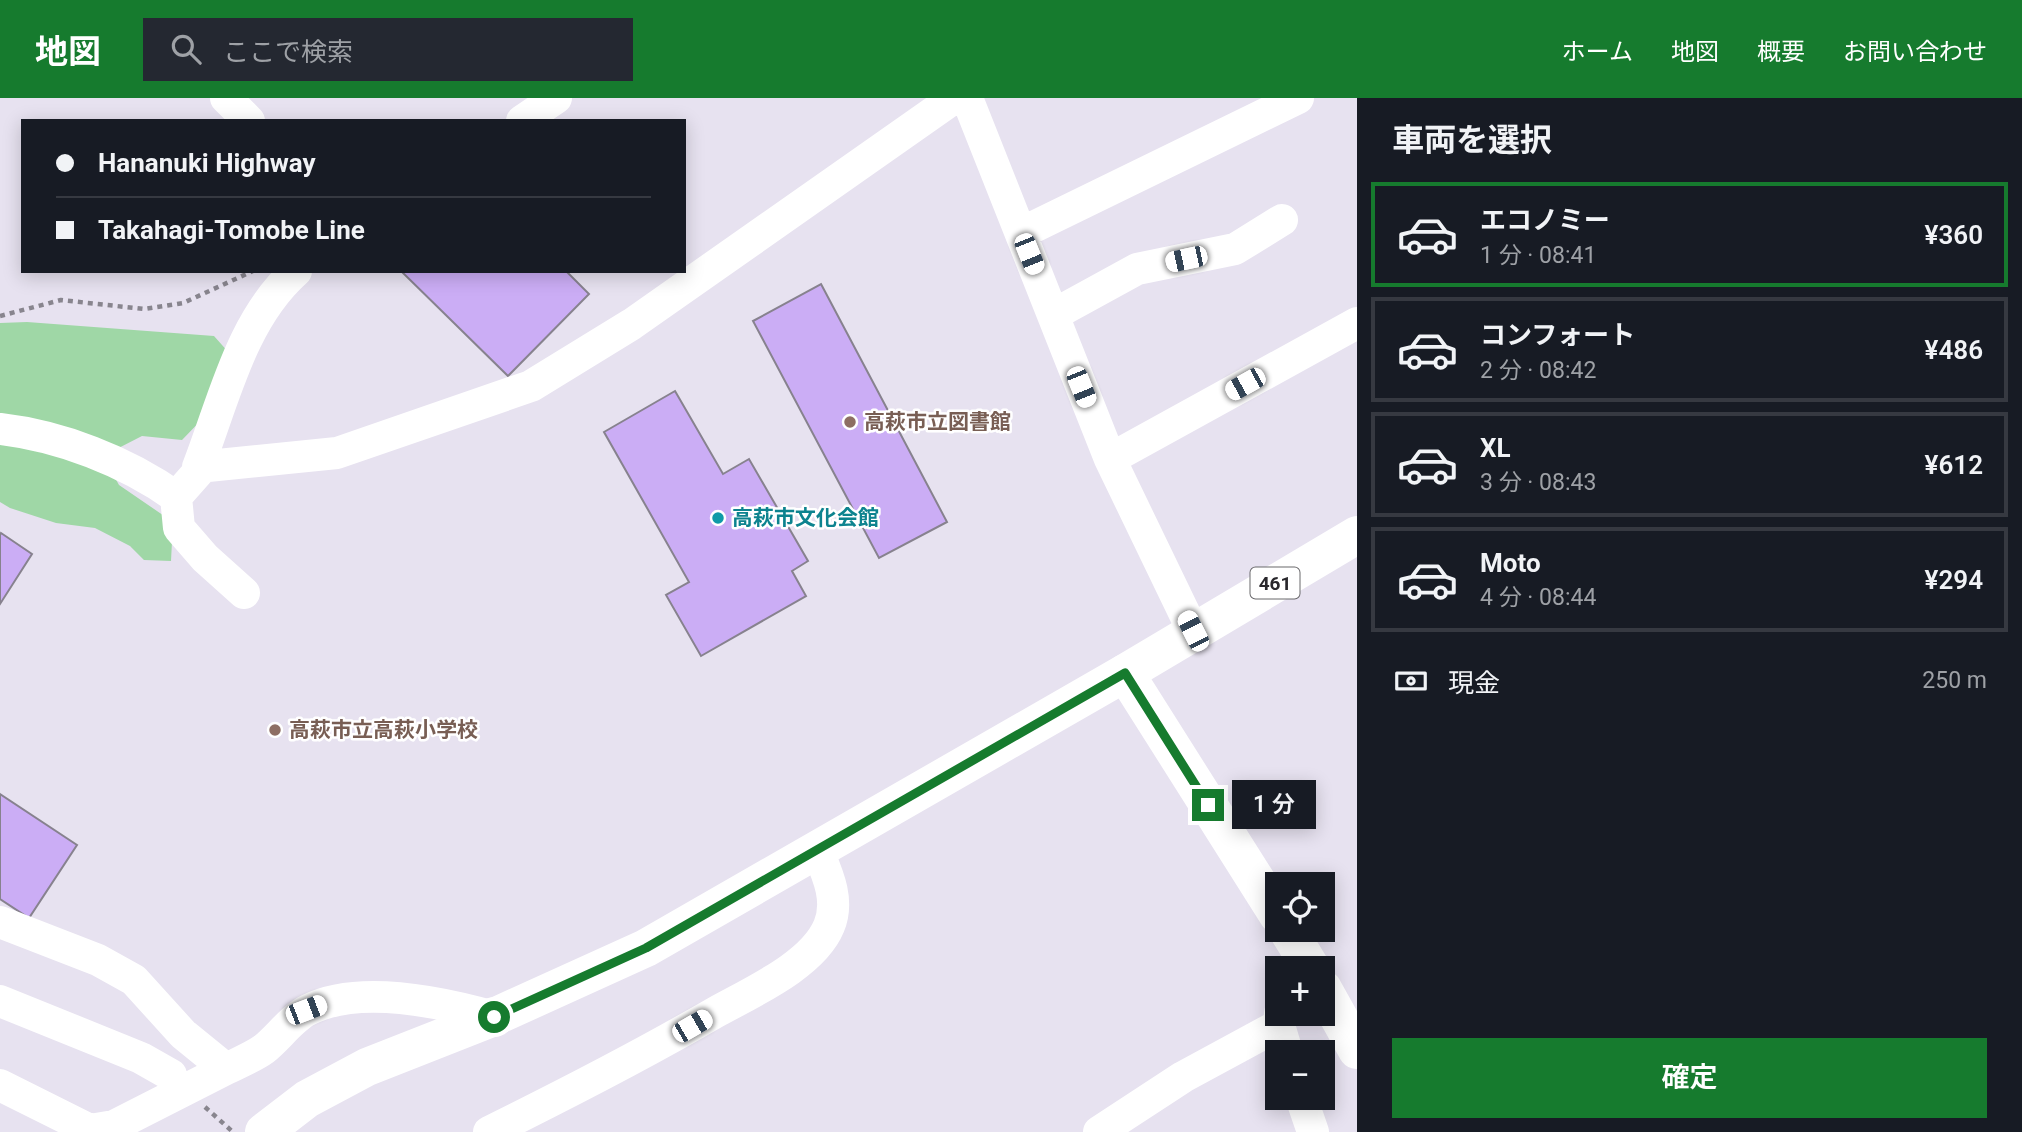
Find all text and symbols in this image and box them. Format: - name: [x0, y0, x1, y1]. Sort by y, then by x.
- search box: [143, 18, 633, 81]
- icon: search: [167, 30, 205, 68]
- text: 地図: [35, 32, 101, 71]
- text: ここで検索: [223, 37, 353, 67]
- text: ホーム: [1562, 38, 1633, 66]
- text: 地図: [1671, 38, 1719, 66]
- text: 概要: [1757, 38, 1805, 66]
- text: お問い合わせ: [1843, 38, 1987, 66]
- text: 車両を選択: [1392, 121, 1552, 159]
- text: Hananuki Highway: [98, 148, 316, 178]
- icon: car: [1396, 203, 1459, 266]
- text: エコノミー: [1480, 205, 1610, 235]
- text: Takahagi-Tomobe Line: [98, 215, 365, 245]
- text: ¥360: [1925, 220, 1983, 250]
- car: [1012, 231, 1047, 277]
- text: 1 分 · 08:41: [1480, 242, 1596, 269]
- car: [1164, 244, 1209, 274]
- icon: car: [1396, 318, 1459, 381]
- text: コンフォート: [1480, 320, 1635, 350]
- text: ¥486: [1925, 335, 1983, 365]
- text: 2 分 · 08:42: [1480, 357, 1596, 384]
- car: [1064, 364, 1099, 410]
- car: [1222, 365, 1269, 403]
- place label: 高萩市立図書館: [864, 410, 1011, 434]
- marker: 高萩市立図書館: [842, 414, 858, 430]
- icon: car: [1396, 433, 1459, 496]
- text: XL: [1480, 433, 1511, 463]
- text: ¥612: [1925, 450, 1983, 480]
- text: 3 分 · 08:43: [1480, 469, 1596, 496]
- place label: 高萩市文化会館: [732, 506, 879, 530]
- marker: 高萩市文化会館: [710, 510, 726, 526]
- icon: car: [1396, 548, 1459, 611]
- text: Moto: [1480, 548, 1541, 578]
- text: ¥294: [1925, 565, 1983, 595]
- road number: 461: [1250, 568, 1300, 598]
- text: 4 分 · 08:44: [1480, 584, 1596, 611]
- car: [1175, 608, 1212, 654]
- icon: cash: [1392, 662, 1430, 700]
- text: 250 m: [1922, 667, 1987, 694]
- text: 現金: [1448, 668, 1500, 698]
- place label: 高萩市立高萩小学校: [289, 718, 478, 742]
- marker: 高萩市立高萩小学校: [267, 722, 283, 738]
- callout: 1 分: [1232, 780, 1316, 830]
- route end: [1192, 789, 1224, 821]
- text: 1 分: [1253, 791, 1295, 818]
- map controls: [1265, 872, 1335, 1110]
- button: locate: [1265, 872, 1335, 942]
- button: +: [1265, 956, 1335, 1026]
- car: [283, 993, 330, 1027]
- route start: [478, 1001, 510, 1033]
- car: [669, 1006, 716, 1046]
- button: 確定: [1392, 1038, 1987, 1118]
- button: −: [1265, 1040, 1335, 1110]

